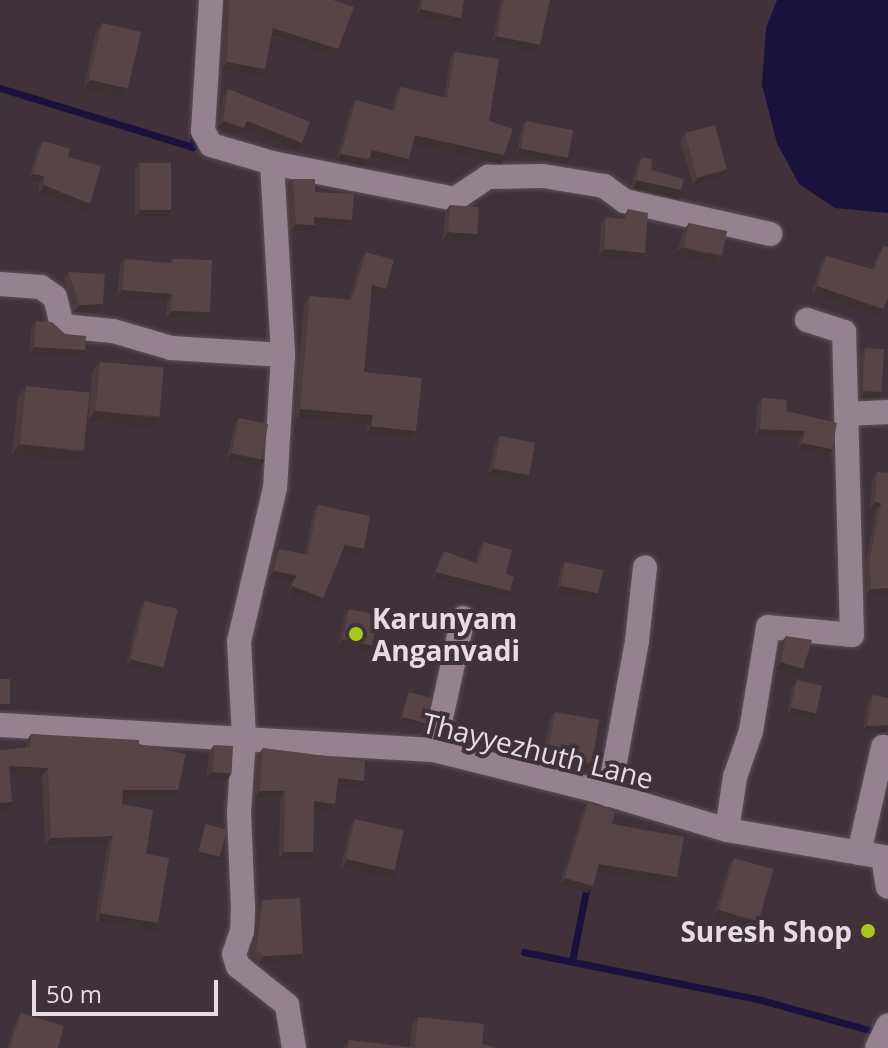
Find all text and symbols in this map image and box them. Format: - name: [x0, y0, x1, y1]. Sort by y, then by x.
- place label: Karunyam Anganvadi: [372, 601, 520, 667]
- marker: Karunyam Anganvadi: [347, 625, 365, 643]
- street label: Thayyezhuth Lane: [419, 705, 657, 795]
- place label: Suresh Shop: [680, 914, 852, 948]
- marker: Suresh Shop: [859, 922, 877, 940]
- scale bar: [36, 964, 222, 1014]
- text: 50 m: [46, 977, 102, 1010]

